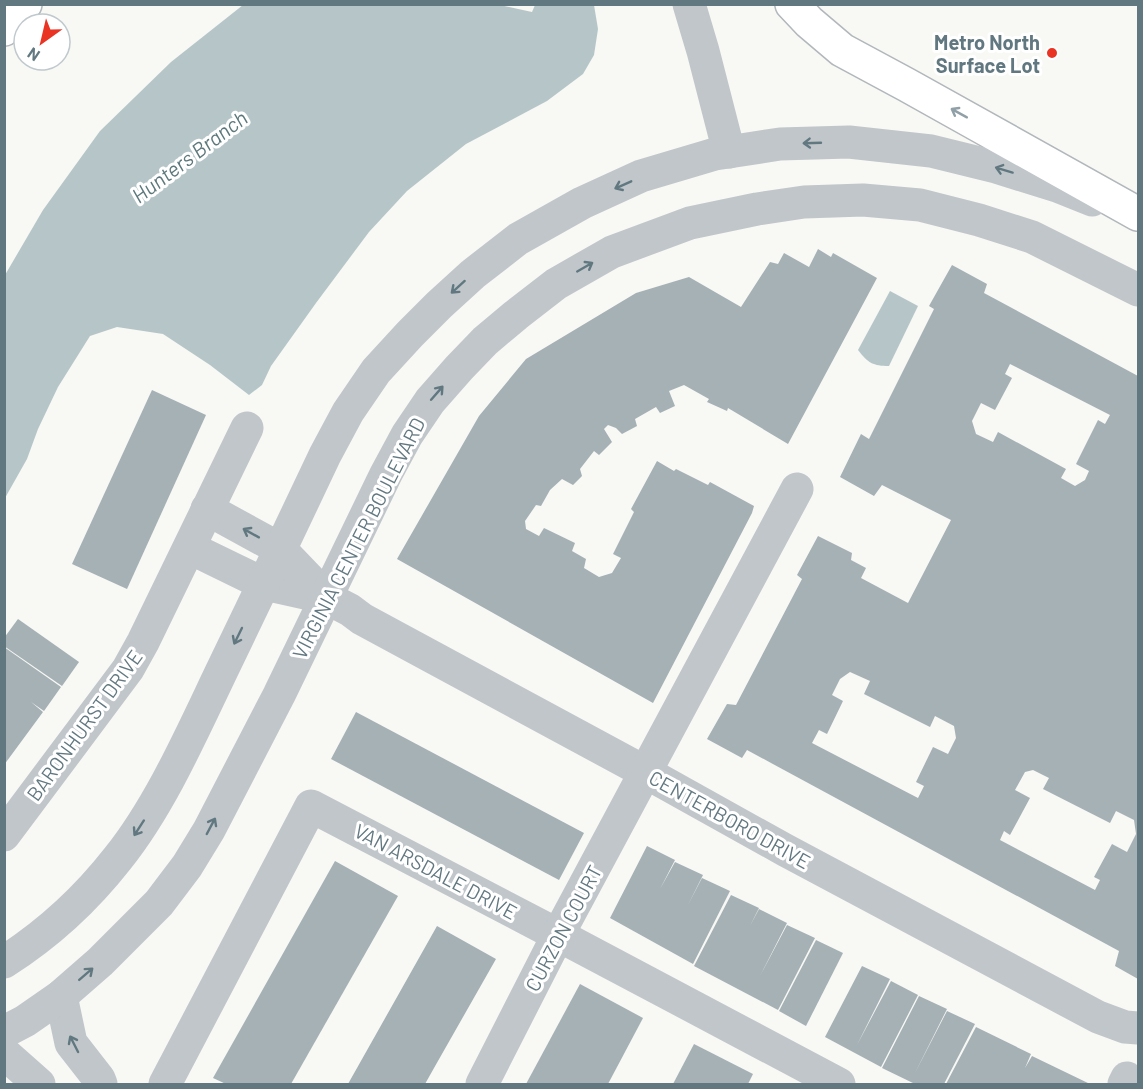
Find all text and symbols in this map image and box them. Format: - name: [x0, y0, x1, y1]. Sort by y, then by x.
- north arrow: [12, 12, 72, 72]
- place label: Metro North Surface Lot: [934, 30, 1040, 77]
- text: N: [24, 44, 43, 66]
- marker: Metro North Surface Lot: [1045, 46, 1059, 60]
- water label: Hunters Branch: [126, 105, 252, 207]
- one-way arrow: [951, 107, 968, 119]
- one-way arrow: [803, 137, 823, 149]
- one-way arrow: [995, 163, 1014, 174]
- one-way arrow: [614, 180, 632, 191]
- one-way arrow: [576, 261, 593, 273]
- one-way arrow: [451, 280, 466, 294]
- one-way arrow: [430, 386, 444, 401]
- street label: VIRGINIA CENTER BOULEVARD: [287, 413, 429, 663]
- one-way arrow: [243, 527, 260, 539]
- one-way arrow: [232, 627, 244, 645]
- street label: BARONHURST DRIVE: [21, 645, 147, 805]
- street label: CENTERBORO DRIVE: [645, 765, 815, 873]
- one-way arrow: [205, 818, 217, 835]
- street label: VAN ARSDALE DRIVE: [351, 818, 521, 924]
- one-way arrow: [133, 819, 145, 836]
- street label: CURZON COURT: [520, 861, 606, 995]
- one-way arrow: [78, 967, 93, 981]
- one-way arrow: [67, 1035, 79, 1053]

